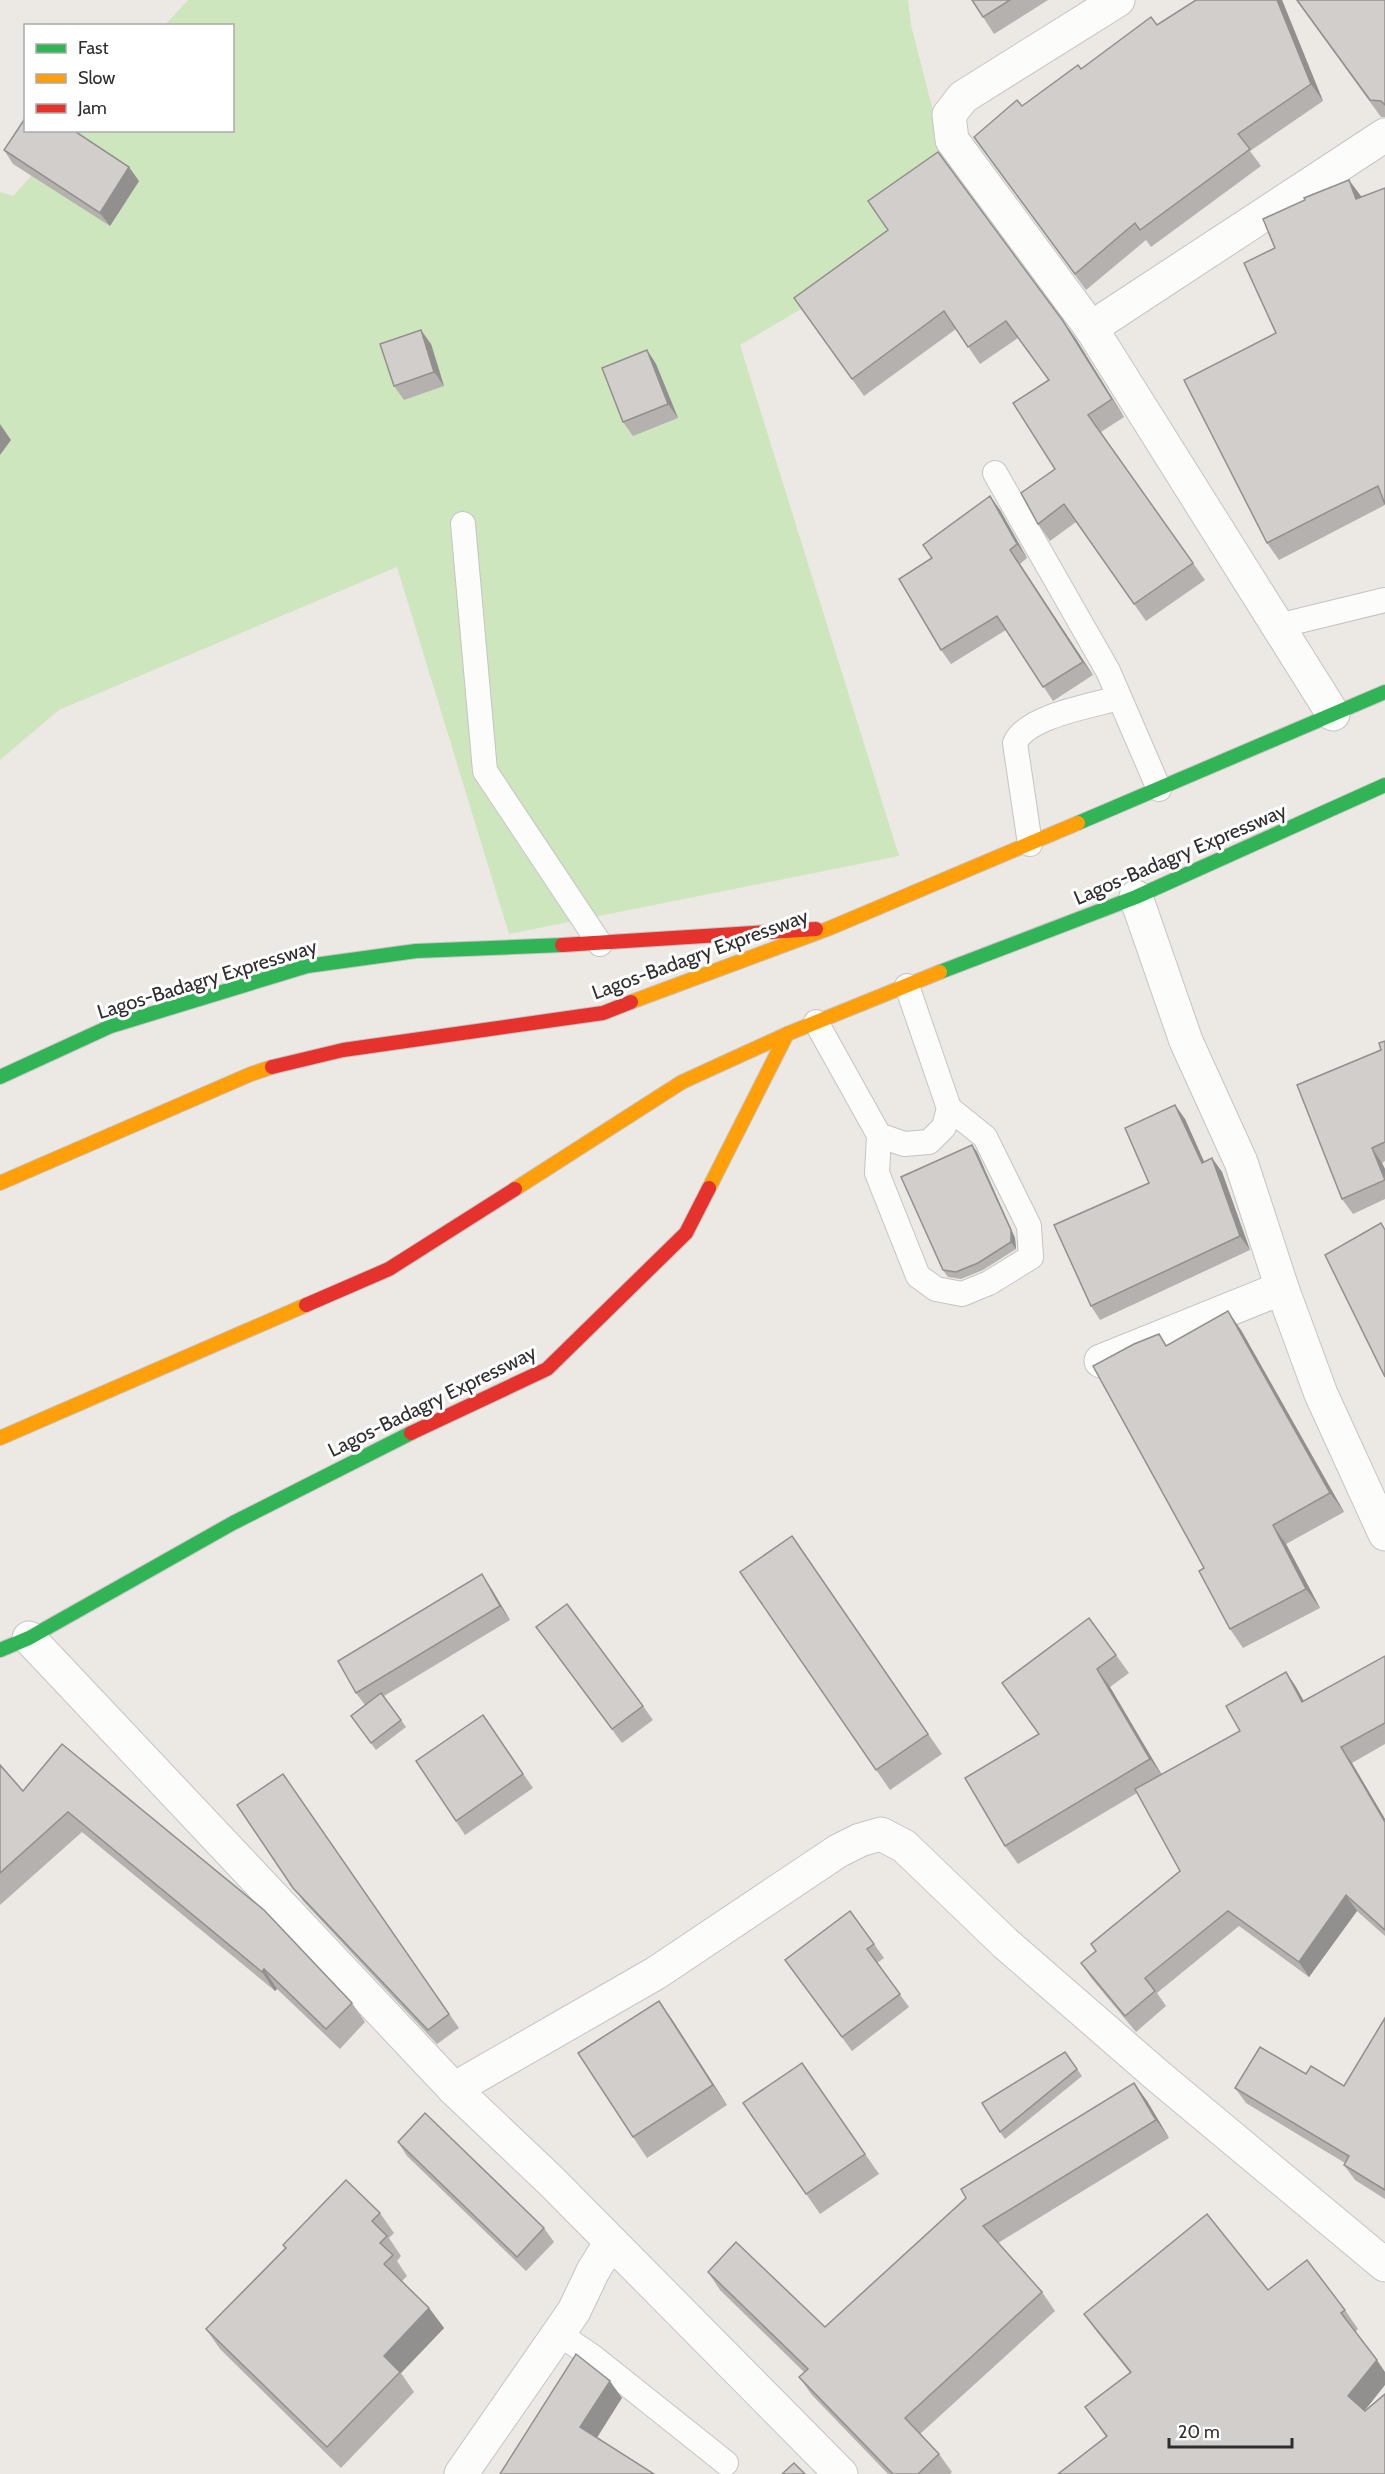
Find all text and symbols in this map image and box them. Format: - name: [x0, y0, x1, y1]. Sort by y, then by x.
- legend: [24, 24, 234, 132]
- text: Fast: [78, 37, 109, 59]
- text: Slow: [78, 67, 115, 89]
- text: Jam: [77, 97, 107, 119]
- street label: Lagos-Badagry Expressway: [1070, 798, 1290, 910]
- street label: Lagos-Badagry Expressway: [588, 904, 812, 1004]
- street label: Lagos-Badagry Expressway: [94, 934, 320, 1024]
- street label: Lagos-Badagry Expressway: [324, 1340, 540, 1462]
- scale bar: [1169, 2411, 1292, 2449]
- text: 20 m: [1178, 2421, 1220, 2443]

